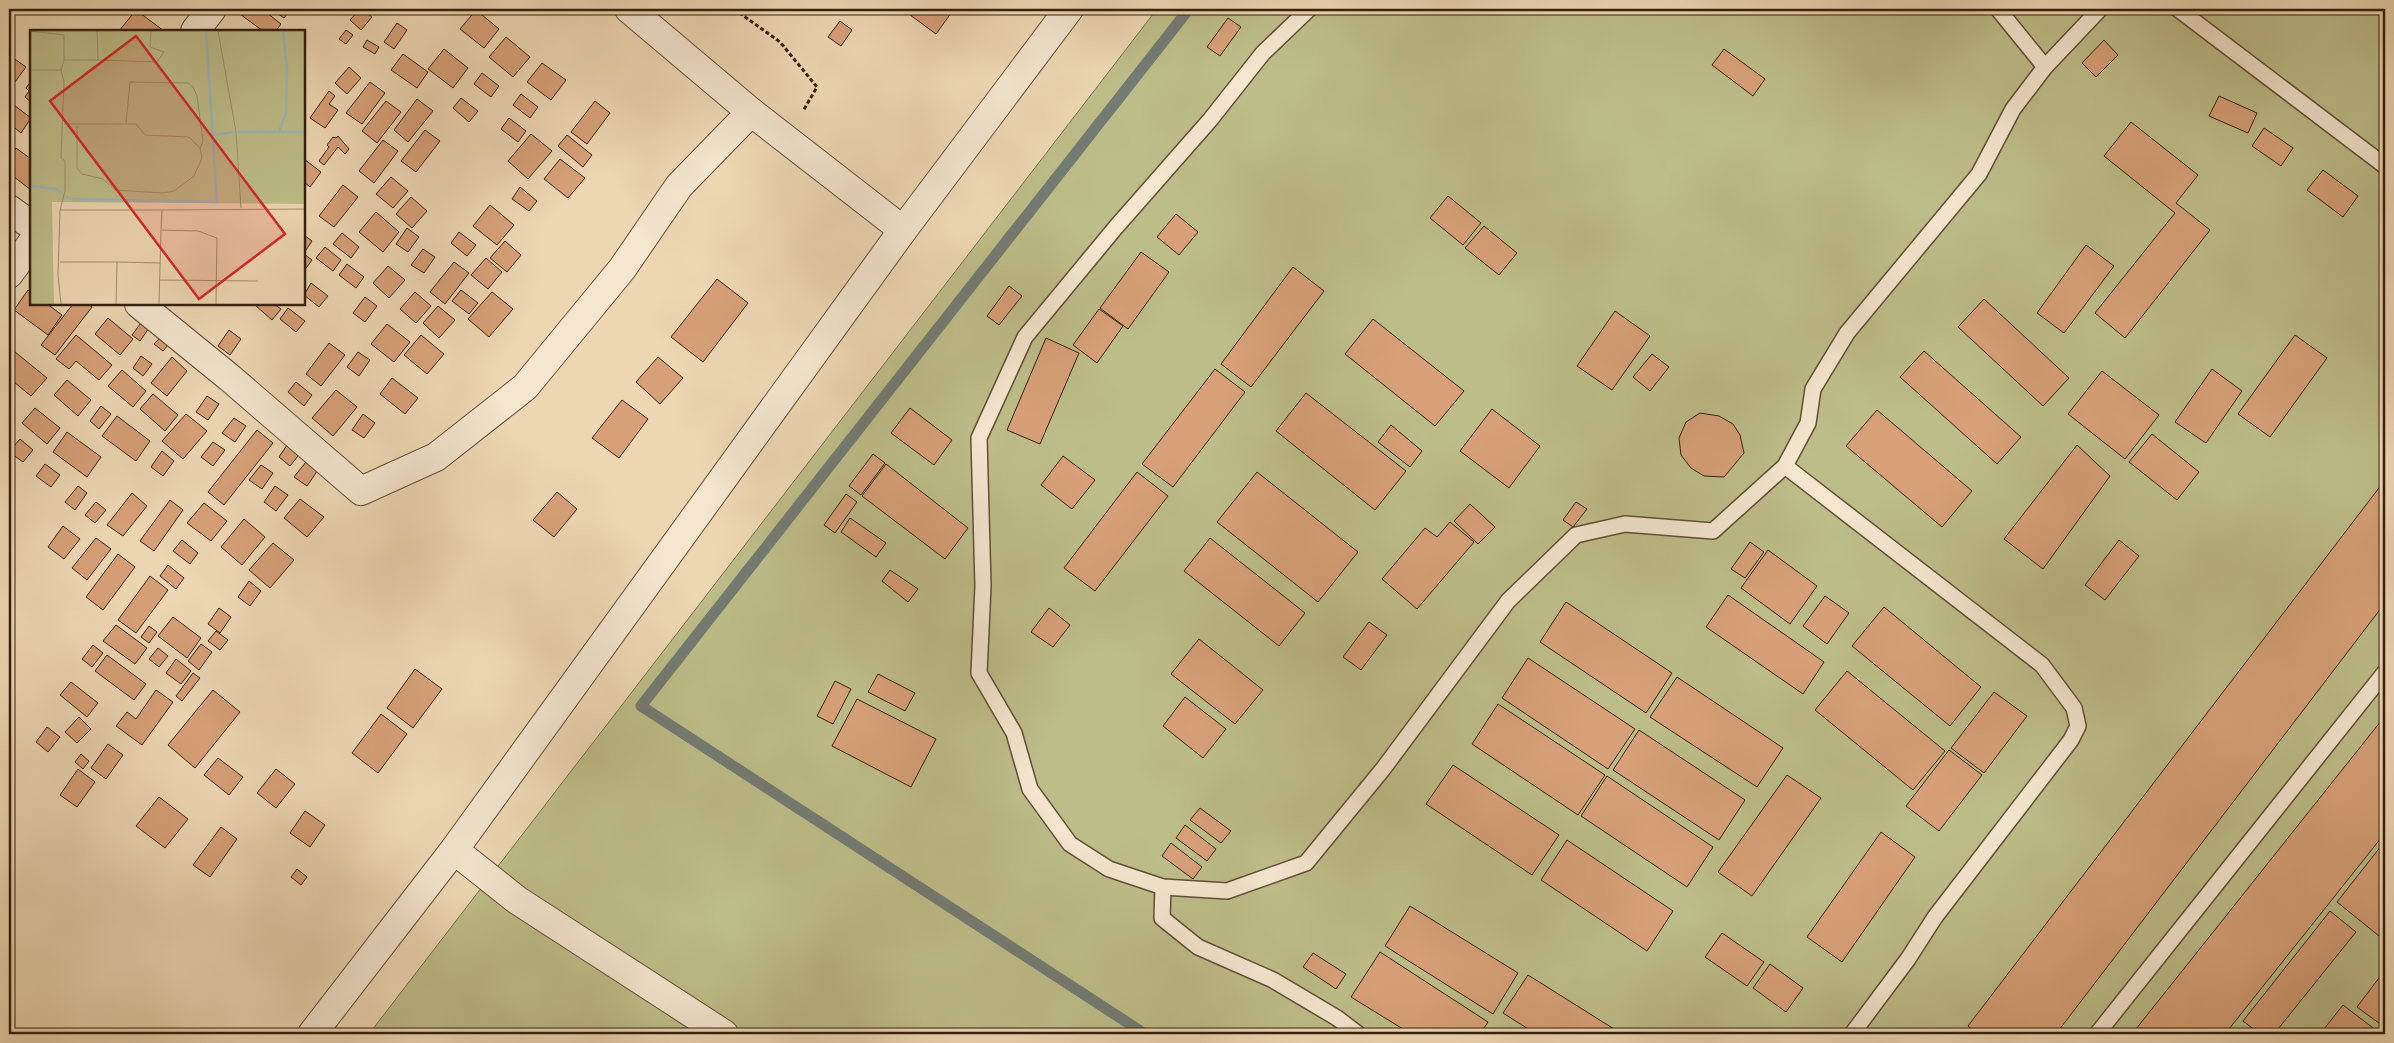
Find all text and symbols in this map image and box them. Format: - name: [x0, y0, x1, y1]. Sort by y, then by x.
- inset map: [30, 30, 305, 305]

